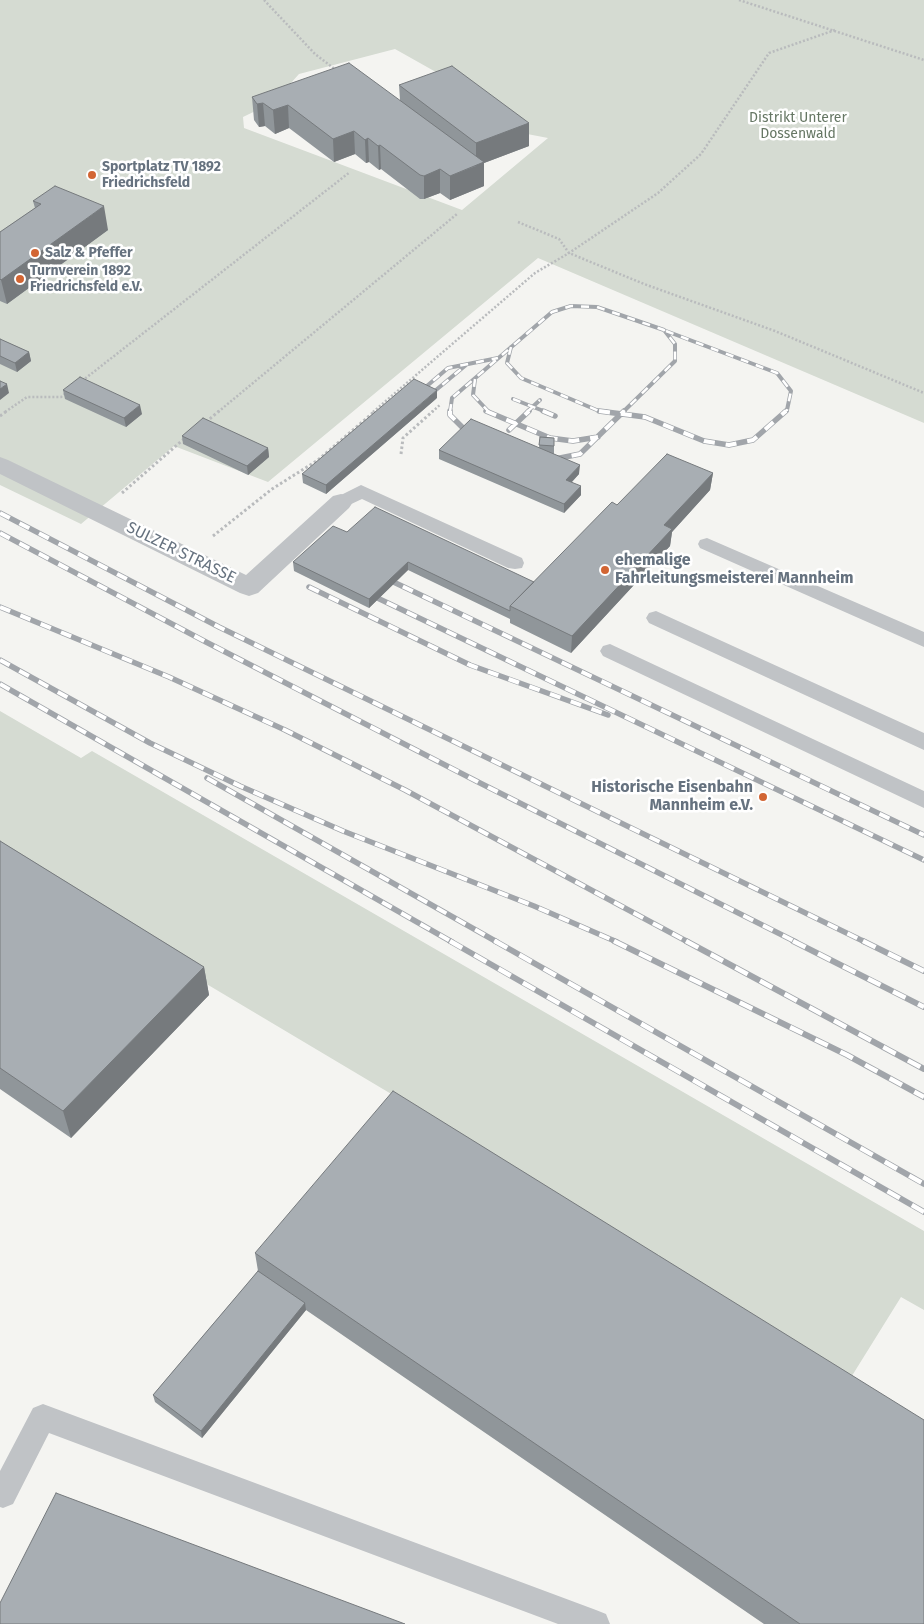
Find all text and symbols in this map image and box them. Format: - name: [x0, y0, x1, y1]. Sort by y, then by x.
- park label: Distrikt Unterer Dossenwald: [749, 110, 847, 142]
- place label: Sportplatz TV 1892 Friedrichsfeld: [102, 159, 221, 192]
- marker: Sportplatz TV 1892 Friedrichsfeld: [86, 169, 98, 181]
- place label: Salz & Pfeffer: [45, 245, 133, 261]
- marker: Salz & Pfeffer: [29, 247, 41, 259]
- place label: Turnverein 1892 Friedrichsfeld e.V.: [30, 263, 142, 296]
- marker: Turnverein 1892 Friedrichsfeld e.V.: [14, 273, 26, 285]
- street label: SULZER STRASSE: [123, 518, 239, 588]
- place label: ehemalige Fahrleitungsmeisterei Mannheim: [615, 551, 854, 589]
- marker: ehemalige Fahrleitungsmeisterei Mannheim: [599, 564, 611, 576]
- place label: Historische Eisenbahn Mannheim e.V.: [591, 778, 753, 816]
- marker: Historische Eisenbahn Mannheim e.V.: [757, 791, 769, 803]

